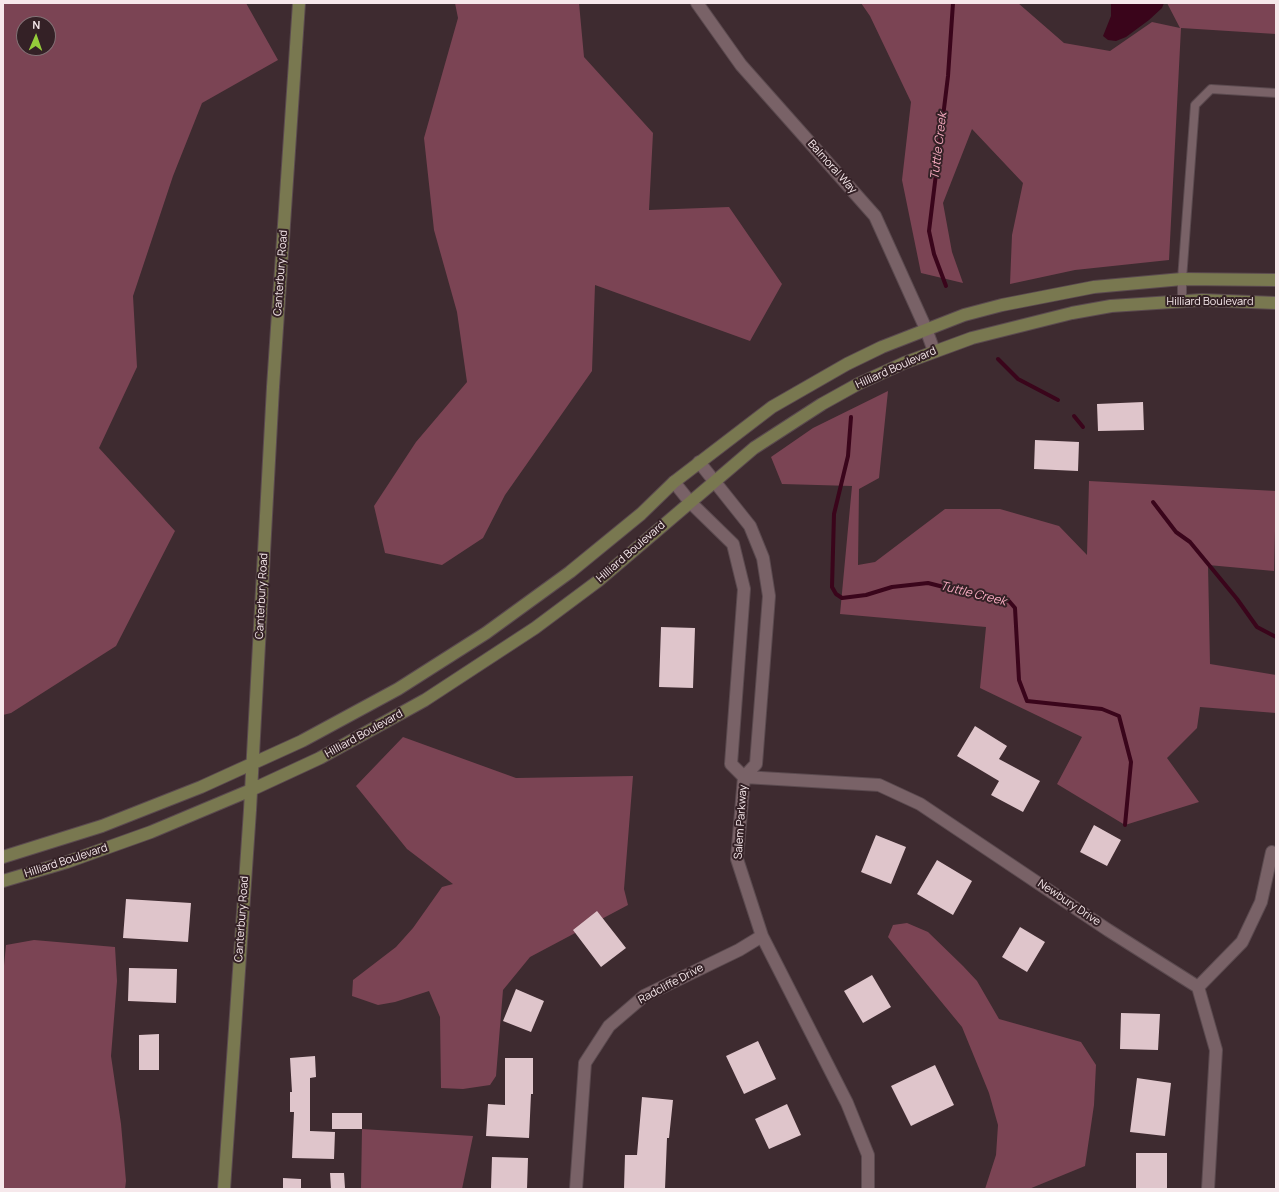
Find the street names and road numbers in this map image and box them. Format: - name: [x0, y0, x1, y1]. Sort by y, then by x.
- street label: Balmoral Way: [805, 138, 859, 196]
- street label: Canterbury Road: [271, 230, 291, 316]
- street label: Hilliard Boulevard: [1167, 295, 1253, 309]
- street label: Hilliard Boulevard: [854, 344, 938, 392]
- street label: Hilliard Boulevard: [594, 519, 668, 585]
- street label: Canterbury Road: [253, 553, 271, 639]
- street label: Hilliard Boulevard: [323, 707, 405, 761]
- street label: Salem Parkway: [732, 784, 750, 860]
- street label: Hilliard Boulevard: [23, 841, 109, 881]
- street label: Canterbury Road: [232, 876, 252, 962]
- street label: Newbury Drive: [1035, 877, 1103, 929]
- street label: Radcliffe Drive: [636, 961, 706, 1007]

